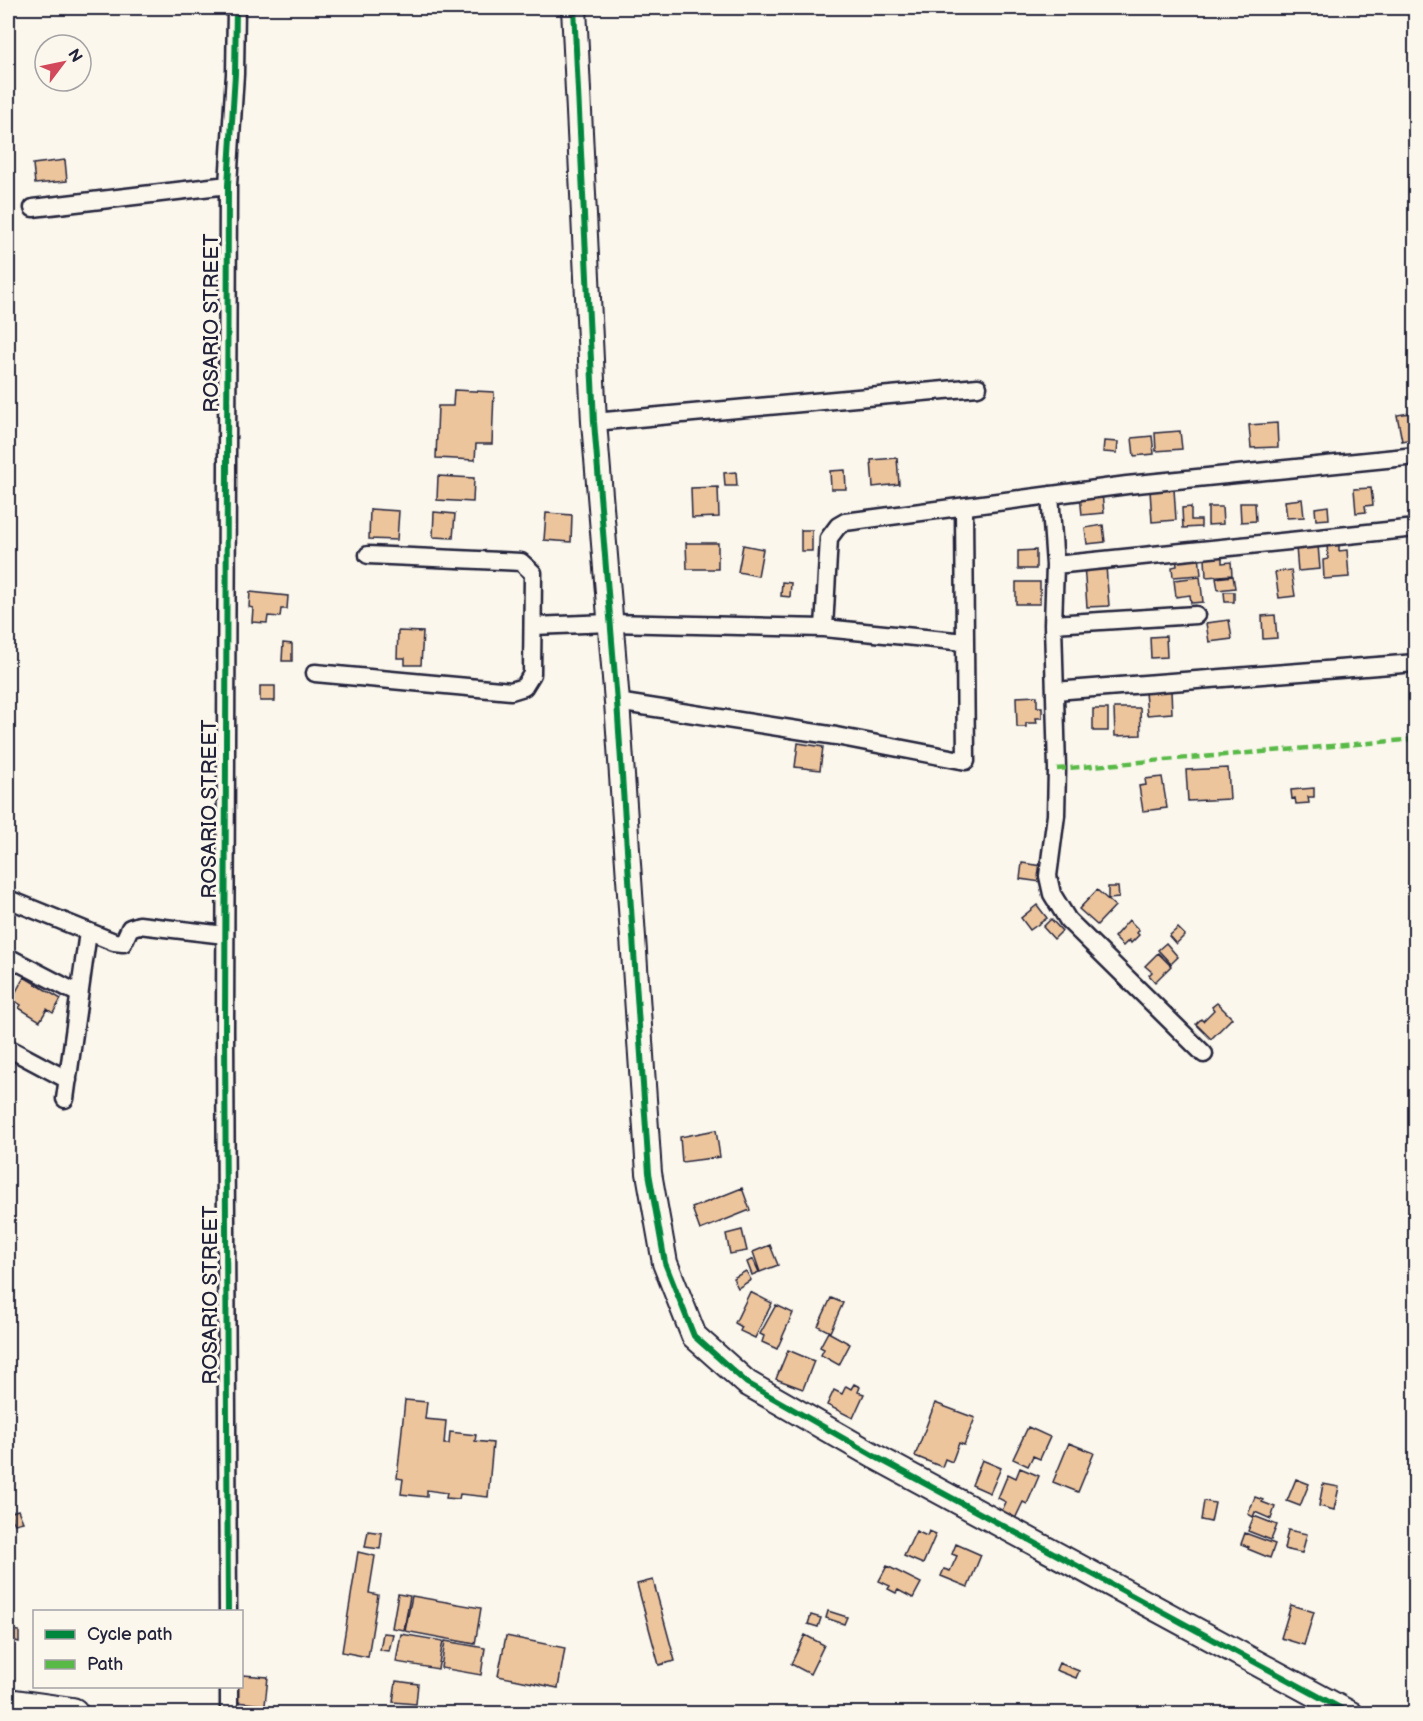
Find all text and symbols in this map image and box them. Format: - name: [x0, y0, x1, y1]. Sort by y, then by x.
- north arrow: [33, 33, 93, 93]
- text: N: [63, 46, 86, 66]
- street label: ROSARIO STREET: [199, 233, 224, 413]
- street label: ROSARIO STREET: [197, 719, 222, 899]
- street label: ROSARIO STREET: [198, 1205, 223, 1385]
- legend: [33, 1610, 243, 1688]
- text: Cycle path: [87, 1624, 173, 1645]
- text: Path: [87, 1654, 123, 1675]

